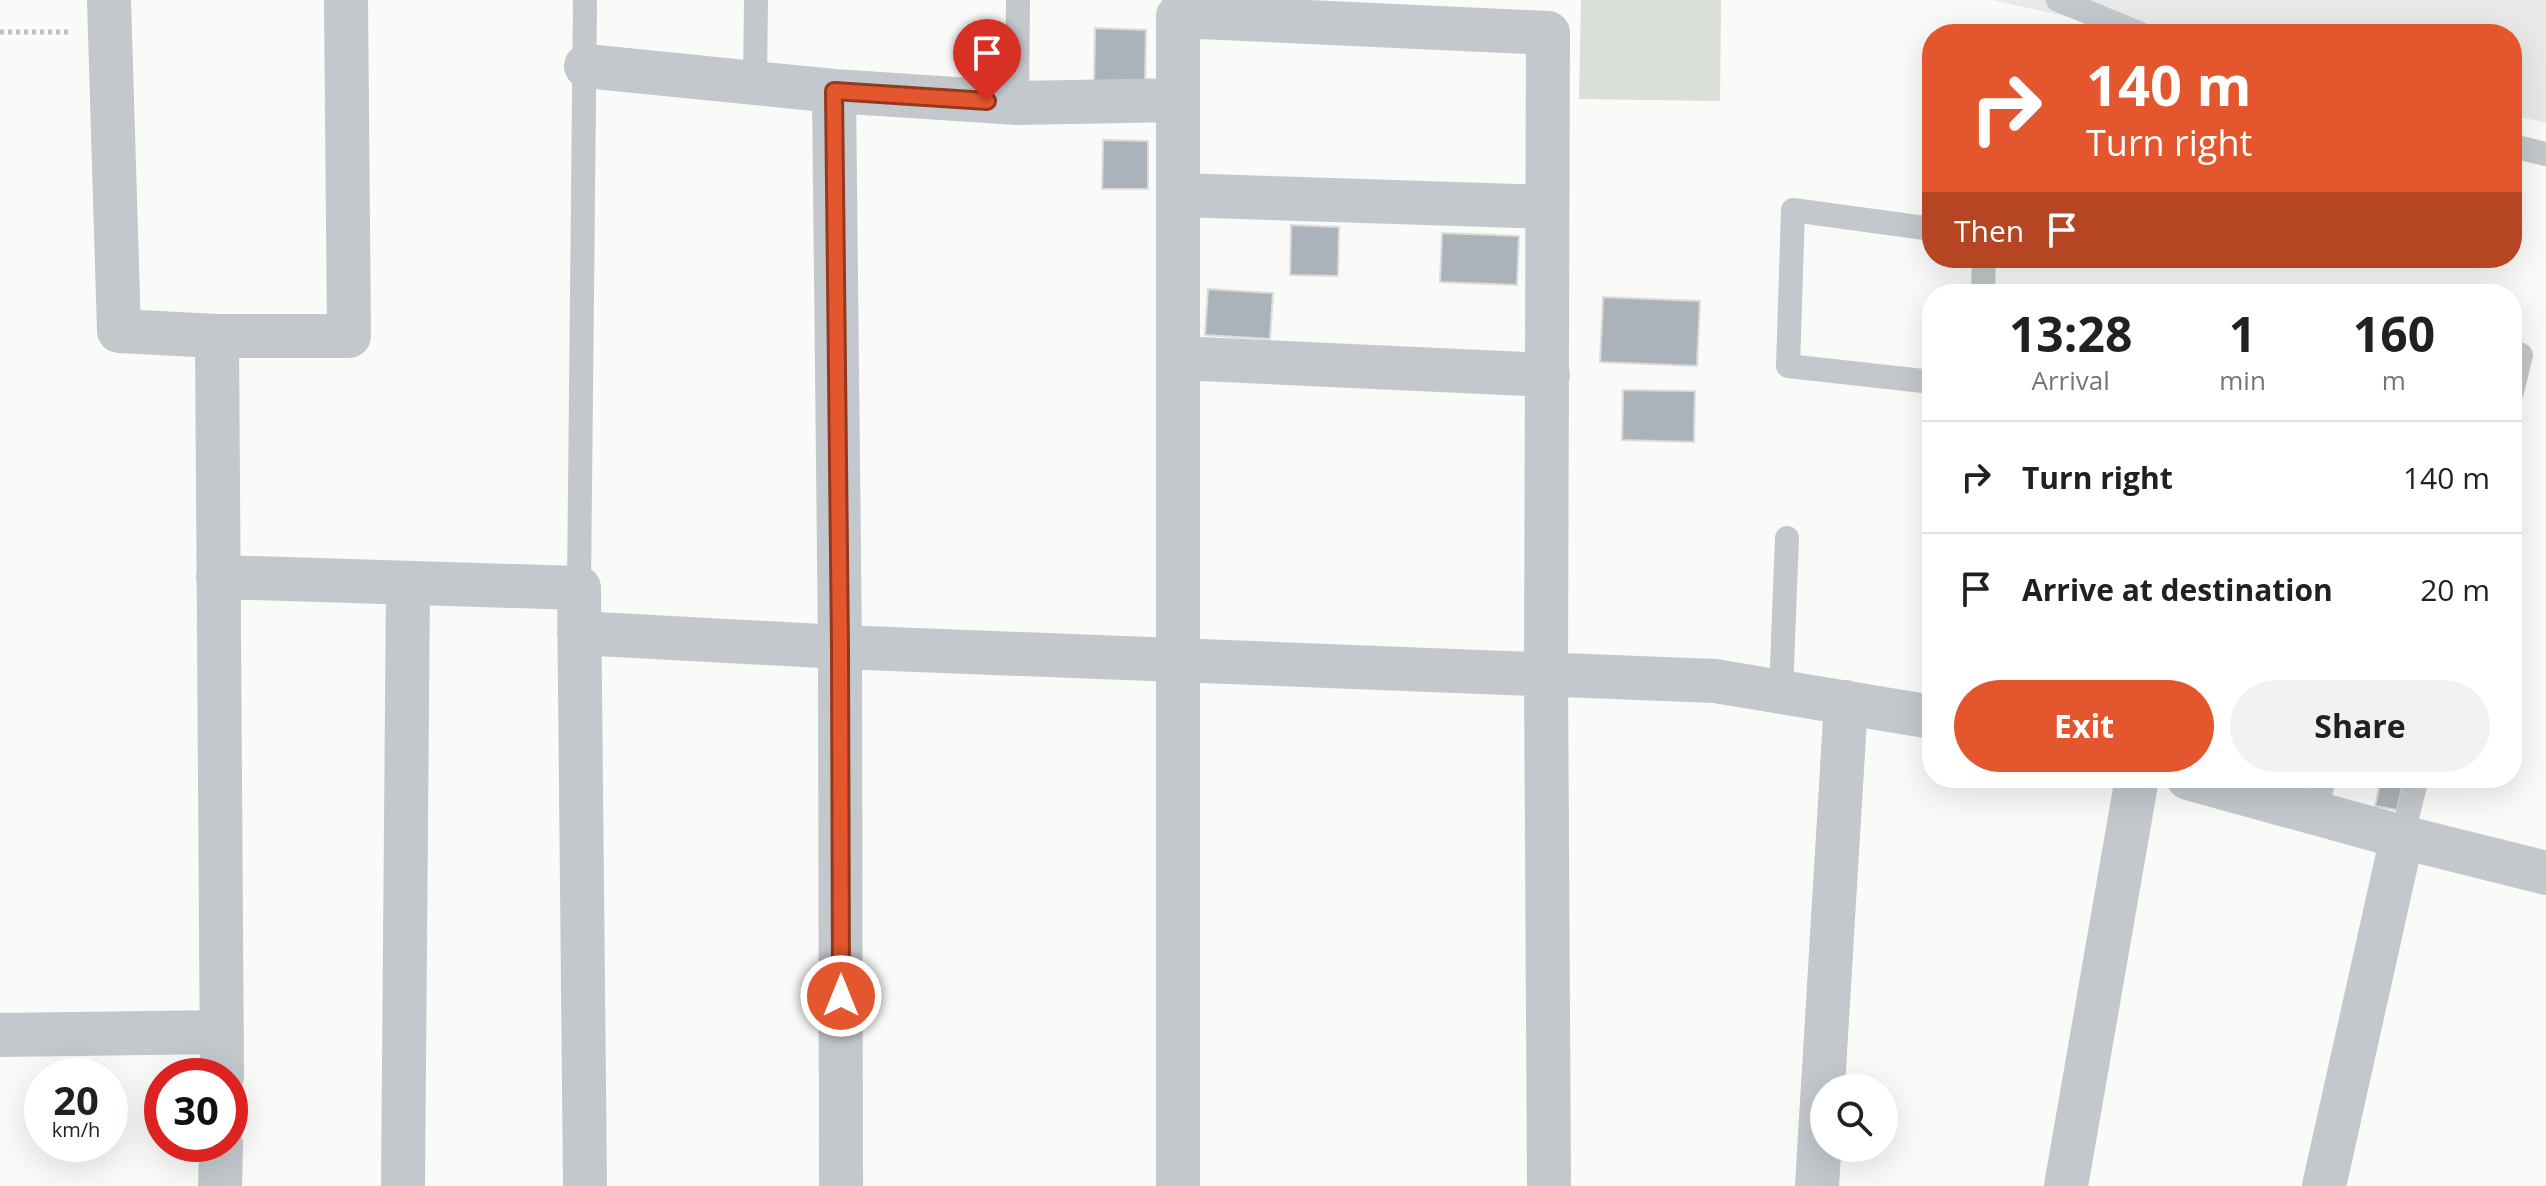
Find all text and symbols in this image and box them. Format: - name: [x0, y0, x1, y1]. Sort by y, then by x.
- pin: [953, 19, 1021, 101]
- icon: arrive: [965, 31, 1009, 75]
- text: 140 m: [2086, 46, 2252, 122]
- icon: right: [1954, 56, 2058, 160]
- text: Turn right: [2086, 118, 2252, 167]
- icon: arrive: [2040, 208, 2084, 252]
- text: Then: [1954, 210, 2024, 251]
- text: 13:28: [2009, 301, 2132, 366]
- text: 1: [2229, 301, 2256, 366]
- text: 160: [2353, 301, 2435, 366]
- text: Arrival: [2031, 362, 2110, 398]
- text: min: [2219, 362, 2266, 398]
- text: m: [2382, 362, 2406, 398]
- icon: right: [1954, 455, 1998, 499]
- text: Turn right: [2022, 457, 2173, 498]
- text: 140 m: [2403, 457, 2490, 498]
- icon: arrive: [1954, 567, 1998, 611]
- text: Arrive at destination: [2022, 569, 2333, 610]
- text: 20 m: [2420, 569, 2490, 610]
- button: Exit: [1954, 680, 2214, 772]
- button: Share: [2230, 680, 2490, 772]
- position arrow: [799, 954, 883, 1038]
- speed limit sign: 30: [144, 1058, 248, 1162]
- text: 20: [53, 1072, 99, 1127]
- map controls: [1810, 1074, 1898, 1162]
- button: search: [1810, 1074, 1898, 1162]
- text: km/h: [52, 1116, 100, 1143]

